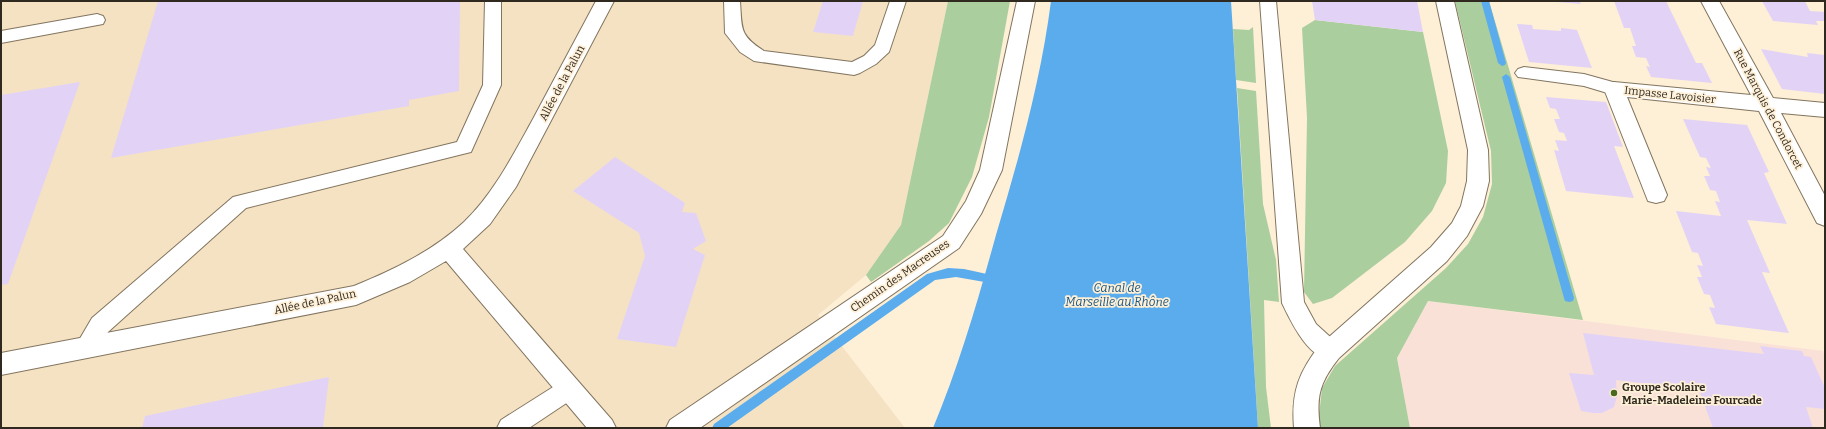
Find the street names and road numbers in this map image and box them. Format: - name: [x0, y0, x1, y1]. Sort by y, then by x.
- street label: Allée de la Palun: [537, 43, 587, 123]
- street label: Rue Marquis de Condorcet: [1731, 47, 1805, 171]
- street label: Impasse Lavoisier: [1624, 84, 1717, 106]
- street label: Chemin des Macreuses: [848, 237, 952, 315]
- street label: Allée de la Palun: [273, 287, 357, 317]

